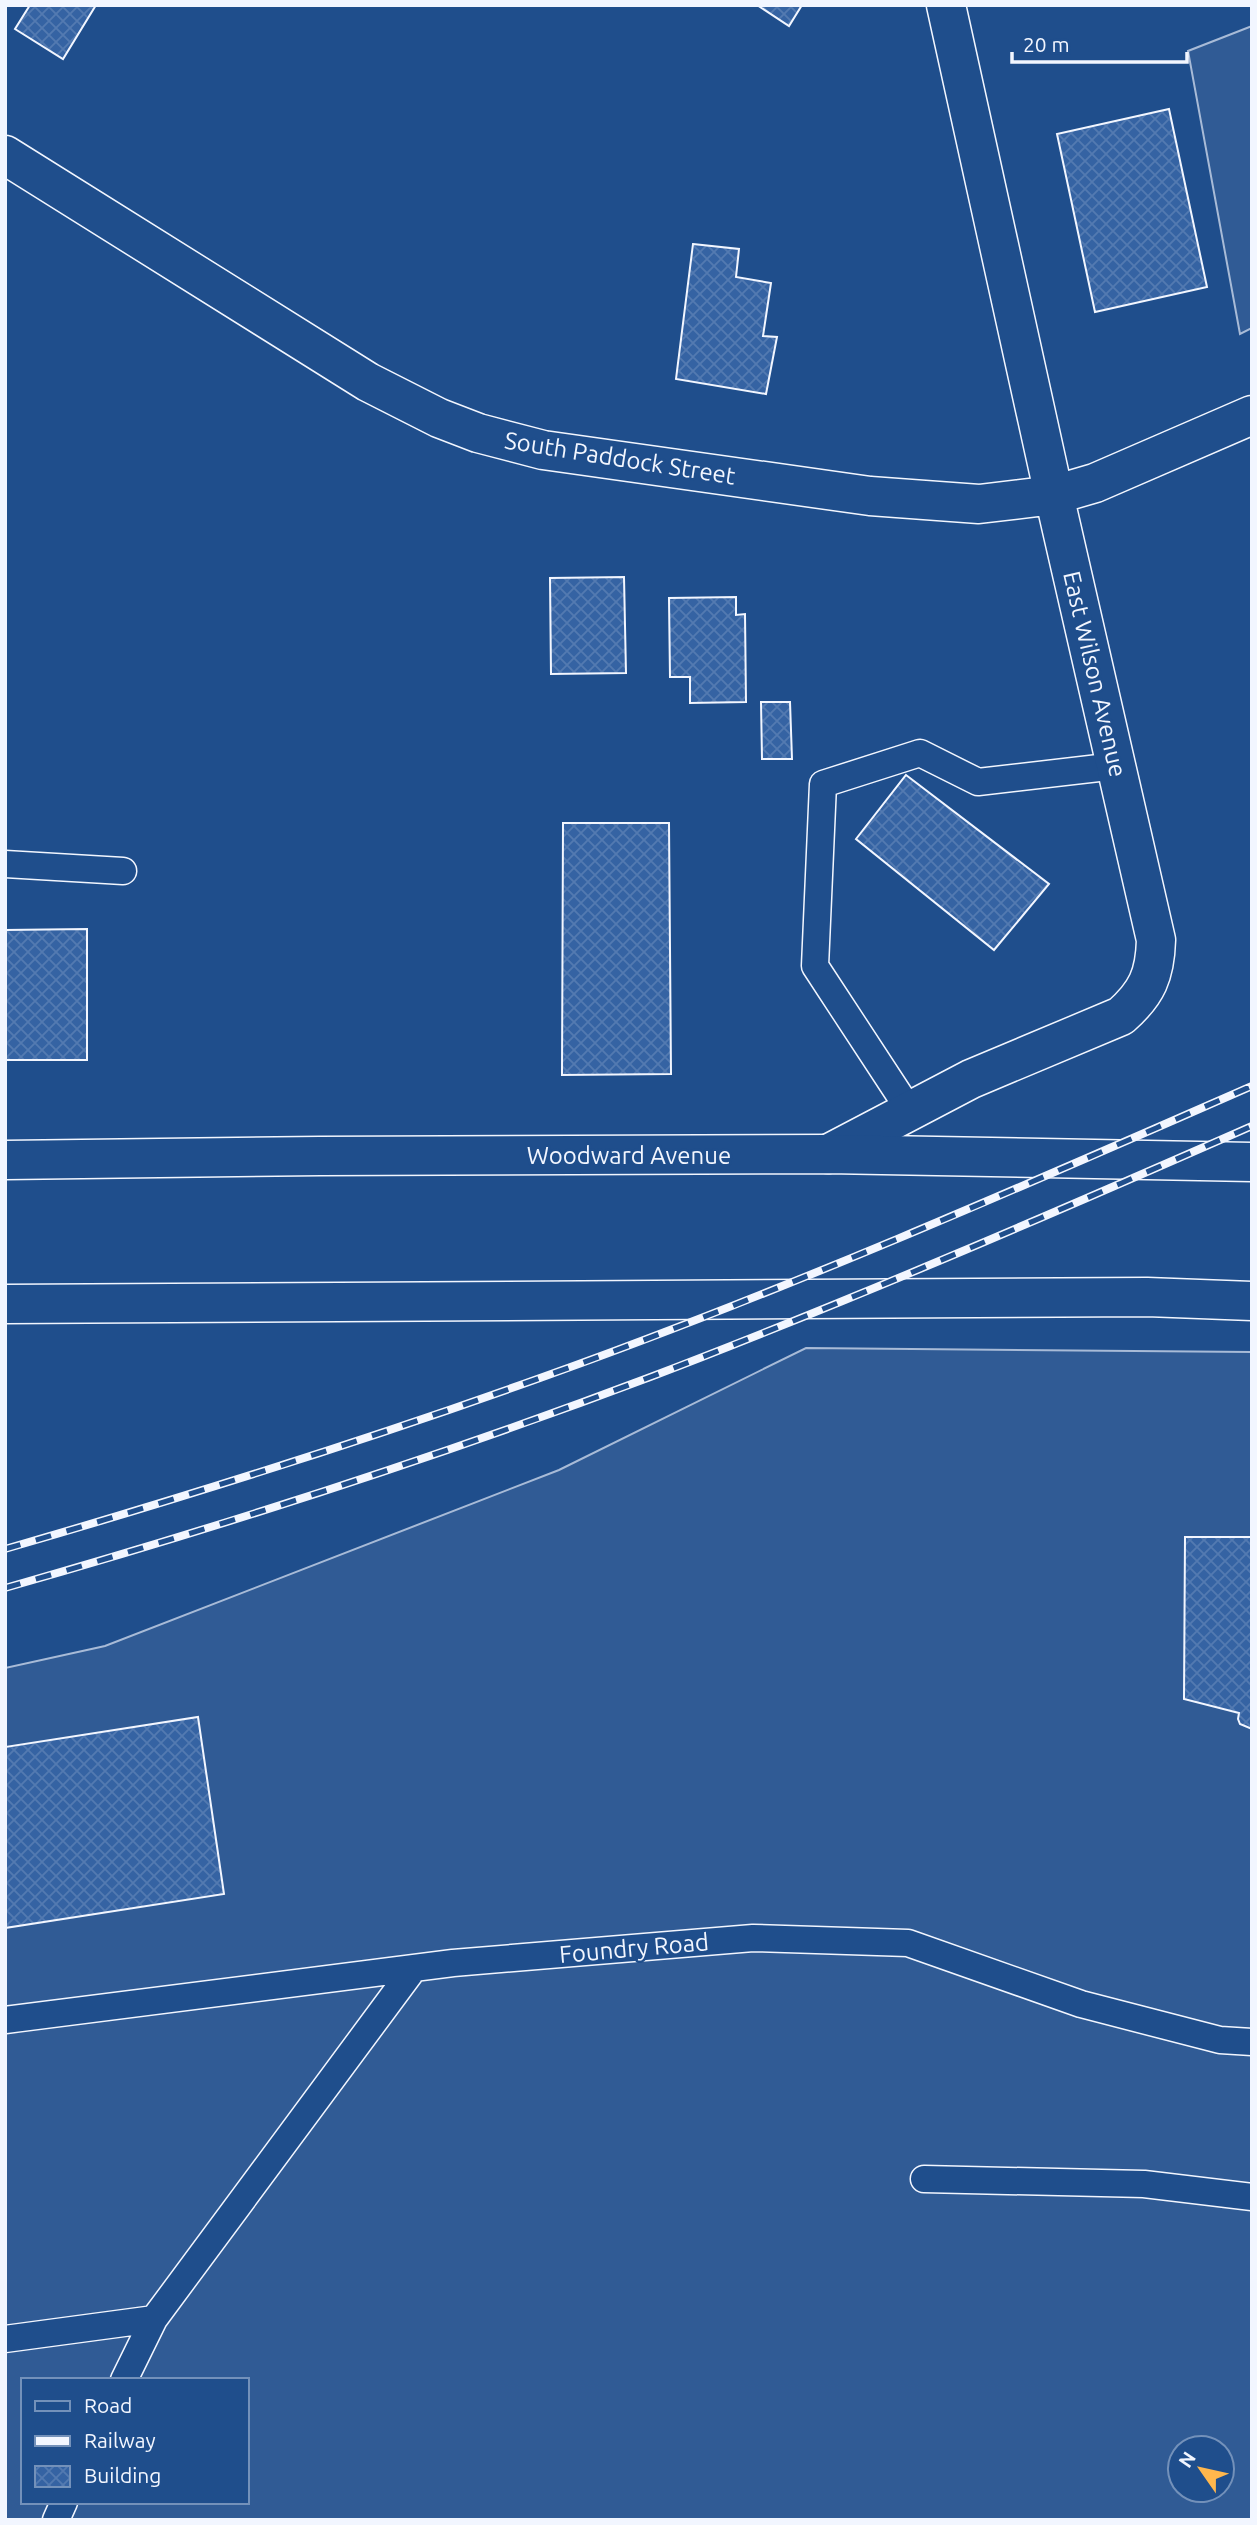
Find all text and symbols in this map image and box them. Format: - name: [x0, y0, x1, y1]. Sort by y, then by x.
- scale bar: [1012, 21, 1187, 65]
- text: 20 m: [1023, 32, 1070, 56]
- street label: South Paddock Street: [503, 426, 738, 490]
- street label: East Wilson Avenue: [1058, 568, 1132, 780]
- street label: Woodward Avenue: [527, 1142, 731, 1169]
- street label: Foundry Road: [558, 1928, 710, 1968]
- legend: [21, 2378, 248, 2504]
- text: Road: [84, 2393, 132, 2417]
- text: Railway: [84, 2428, 156, 2452]
- north arrow: [1166, 2434, 1236, 2504]
- text: N: [1174, 2447, 1200, 2472]
- text: Building: [84, 2463, 161, 2487]

